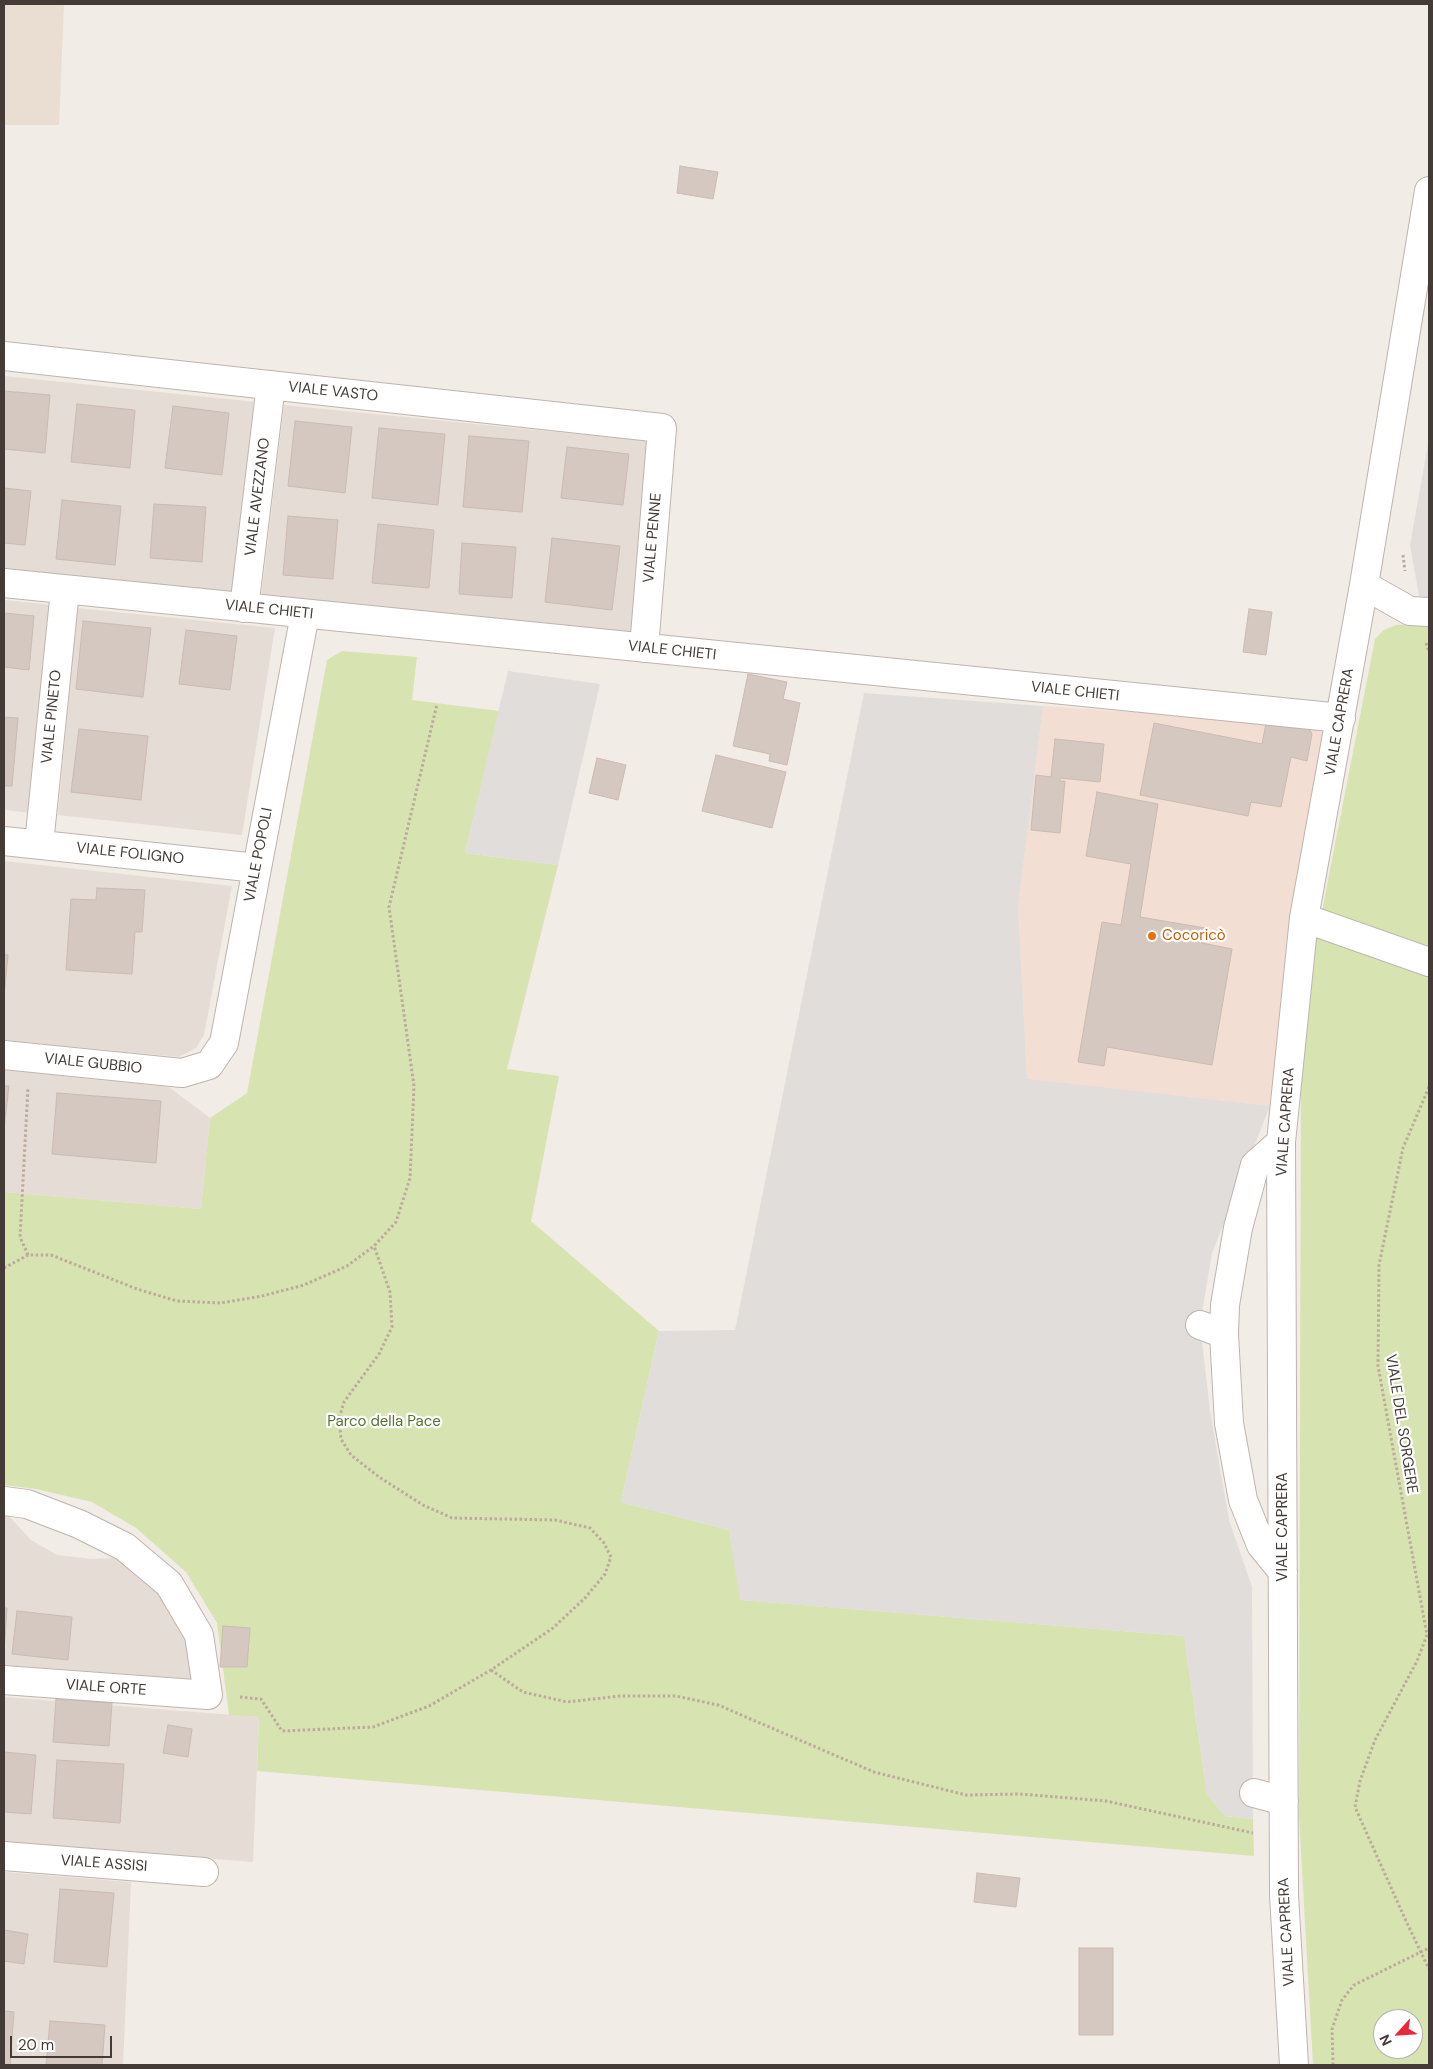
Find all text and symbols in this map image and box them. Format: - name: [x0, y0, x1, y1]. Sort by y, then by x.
- street label: VIALE VASTO: [287, 378, 379, 406]
- street label: VIALE AVEZZANO: [242, 437, 274, 557]
- street label: VIALE PENNE: [640, 492, 666, 584]
- street label: VIALE CHIETI: [224, 596, 314, 624]
- street label: VIALE CHIETI: [627, 637, 717, 665]
- street label: VIALE CAPRERA: [1322, 667, 1358, 777]
- street label: VIALE PINETO: [38, 669, 66, 765]
- street label: VIALE CHIETI: [1030, 678, 1120, 706]
- street label: VIALE POPOLI: [241, 806, 277, 904]
- street label: VIALE FOLIGNO: [75, 839, 185, 869]
- place label: Cocoricò: [1162, 927, 1226, 945]
- marker: Cocoricò: [1146, 930, 1158, 942]
- street label: VIALE GUBBIO: [43, 1050, 143, 1078]
- street label: VIALE CAPRERA: [1273, 1067, 1299, 1177]
- street label: VIALE DEL SORGERE: [1381, 1353, 1421, 1495]
- park label: Parco della Pace: [327, 1413, 441, 1431]
- street label: VIALE CAPRERA: [1274, 1472, 1292, 1582]
- street label: VIALE ORTE: [65, 1676, 147, 1700]
- street label: VIALE ASSISI: [60, 1852, 148, 1876]
- street label: VIALE CAPRERA: [1275, 1877, 1299, 1987]
- north arrow: [1373, 2009, 1423, 2059]
- scale bar: [12, 2026, 115, 2058]
- text: N: [1375, 2032, 1396, 2049]
- text: 20 m: [18, 2035, 54, 2055]

